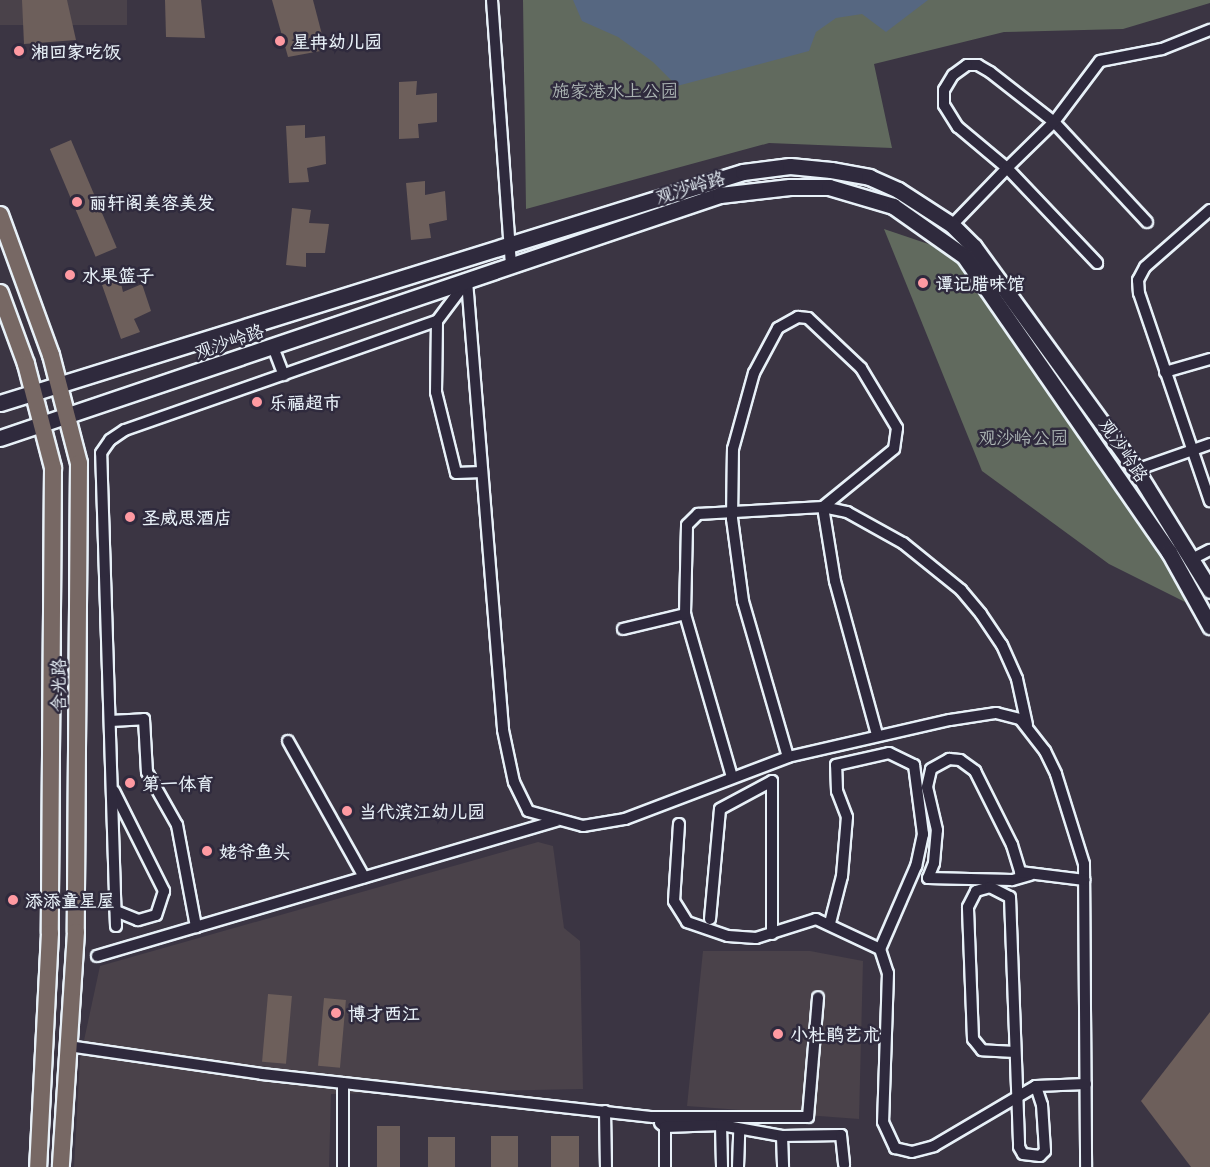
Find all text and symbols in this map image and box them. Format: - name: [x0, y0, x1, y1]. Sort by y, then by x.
- place label: 星冉幼儿园: [292, 30, 382, 52]
- marker: 星冉幼儿园: [273, 34, 287, 48]
- place label: 湘回家吃饭: [31, 40, 121, 62]
- marker: 湘回家吃饭: [12, 44, 26, 58]
- park label: 施家港水上公园: [552, 79, 678, 101]
- street label: 观沙岭路: [652, 166, 728, 208]
- place label: 丽轩阁美容美发: [89, 191, 215, 213]
- marker: 丽轩阁美容美发: [70, 195, 84, 209]
- place label: 水果篮子: [82, 264, 154, 286]
- marker: 水果篮子: [63, 268, 77, 282]
- place label: 谭记腊味馆: [935, 272, 1025, 294]
- marker: 谭记腊味馆: [916, 276, 930, 290]
- street label: 观沙岭路: [191, 319, 267, 363]
- place label: 乐福超市: [269, 391, 341, 413]
- marker: 乐福超市: [250, 395, 264, 409]
- street label: 观沙岭路: [1095, 414, 1153, 486]
- park label: 观沙岭公园: [978, 426, 1068, 448]
- place label: 圣威思酒店: [142, 506, 232, 528]
- marker: 圣威思酒店: [123, 510, 137, 524]
- street label: 含光路: [47, 658, 69, 712]
- place label: 第一体育: [142, 772, 214, 794]
- marker: 第一体育: [123, 776, 137, 790]
- place label: 当代滨江幼儿园: [359, 800, 485, 822]
- marker: 当代滨江幼儿园: [340, 804, 354, 818]
- place label: 姥爷鱼头: [219, 840, 291, 862]
- marker: 姥爷鱼头: [200, 844, 214, 858]
- place label: 添添童星屋: [25, 889, 115, 911]
- marker: 添添童星屋: [6, 893, 20, 907]
- place label: 博才西江: [348, 1002, 420, 1024]
- marker: 博才西江: [329, 1006, 343, 1020]
- place label: 小杜鹃艺术: [790, 1023, 880, 1045]
- marker: 小杜鹃艺术: [771, 1027, 785, 1041]

